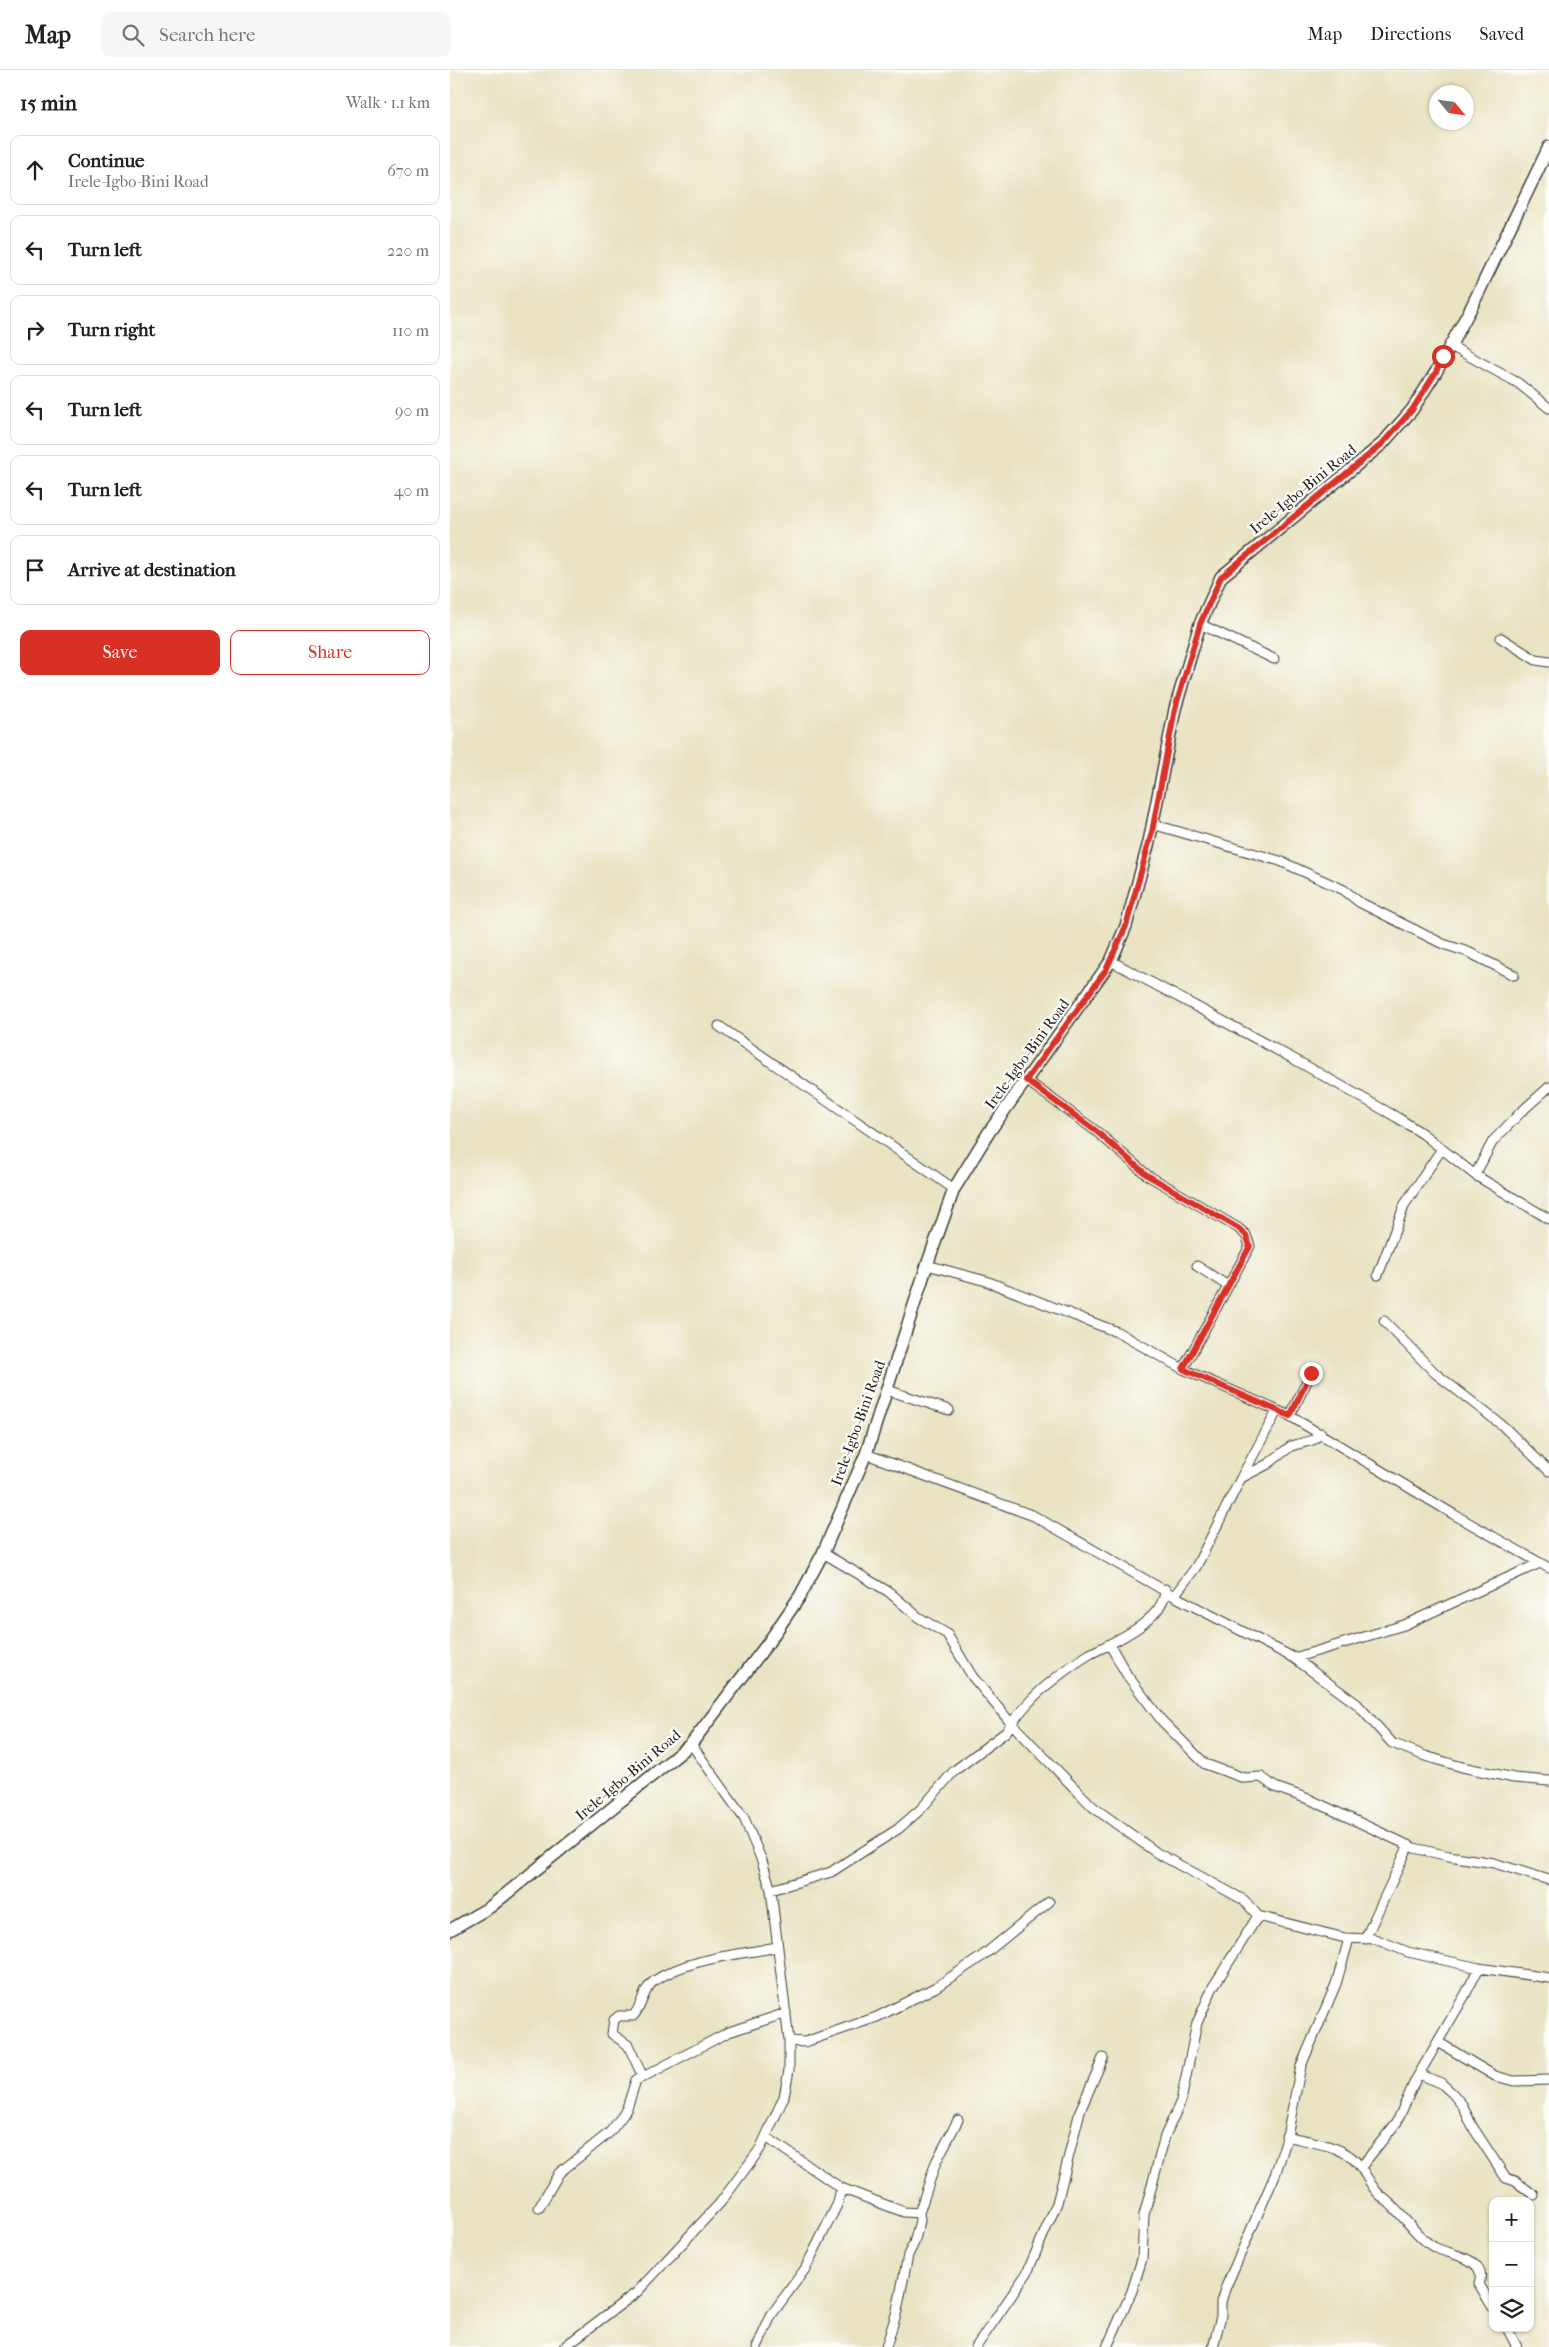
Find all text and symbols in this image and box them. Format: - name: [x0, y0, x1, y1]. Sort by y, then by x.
- search box: [101, 12, 451, 57]
- text: Map: [25, 21, 71, 49]
- icon: search: [119, 21, 147, 49]
- text: Search here: [159, 24, 255, 46]
- text: Map: [1308, 24, 1342, 45]
- text: Directions: [1370, 24, 1451, 45]
- text: Saved: [1479, 24, 1524, 45]
- north arrow: [1429, 85, 1474, 130]
- text: 15 min: [20, 91, 77, 115]
- text: Walk · 1.1 km: [346, 93, 430, 112]
- text: Continue: [68, 150, 144, 172]
- icon: ahead: [21, 156, 49, 184]
- text: 670 m: [387, 161, 429, 180]
- text: Irele-Igbo-Bini Road: [68, 172, 209, 191]
- icon: left: [21, 236, 49, 264]
- text: Turn left: [68, 239, 142, 261]
- text: 220 m: [387, 241, 429, 260]
- icon: right: [21, 316, 49, 344]
- text: Turn right: [68, 319, 155, 341]
- text: 110 m: [392, 321, 429, 340]
- route start: [1432, 345, 1455, 368]
- icon: left: [21, 396, 49, 424]
- text: Turn left: [68, 399, 142, 421]
- text: 90 m: [395, 401, 429, 420]
- street label: Irele-Igbo-Bini Road: [1246, 440, 1361, 537]
- icon: left: [21, 476, 49, 504]
- text: Turn left: [68, 479, 142, 501]
- text: 40 m: [394, 481, 429, 500]
- icon: arrive: [21, 556, 49, 584]
- text: Arrive at destination: [68, 559, 236, 581]
- button: Save: [20, 630, 220, 675]
- button: Share: [230, 630, 430, 675]
- street label: Irele-Igbo-Bini Road: [981, 995, 1074, 1113]
- street label: Irele-Igbo-Bini Road: [827, 1357, 889, 1488]
- route end: [1300, 1362, 1323, 1385]
- street label: Irele-Igbo-Bini Road: [572, 1725, 685, 1824]
- map controls: [1489, 2197, 1534, 2332]
- button: +: [1489, 2197, 1534, 2242]
- button: −: [1489, 2242, 1534, 2287]
- button: layers: [1489, 2287, 1534, 2332]

